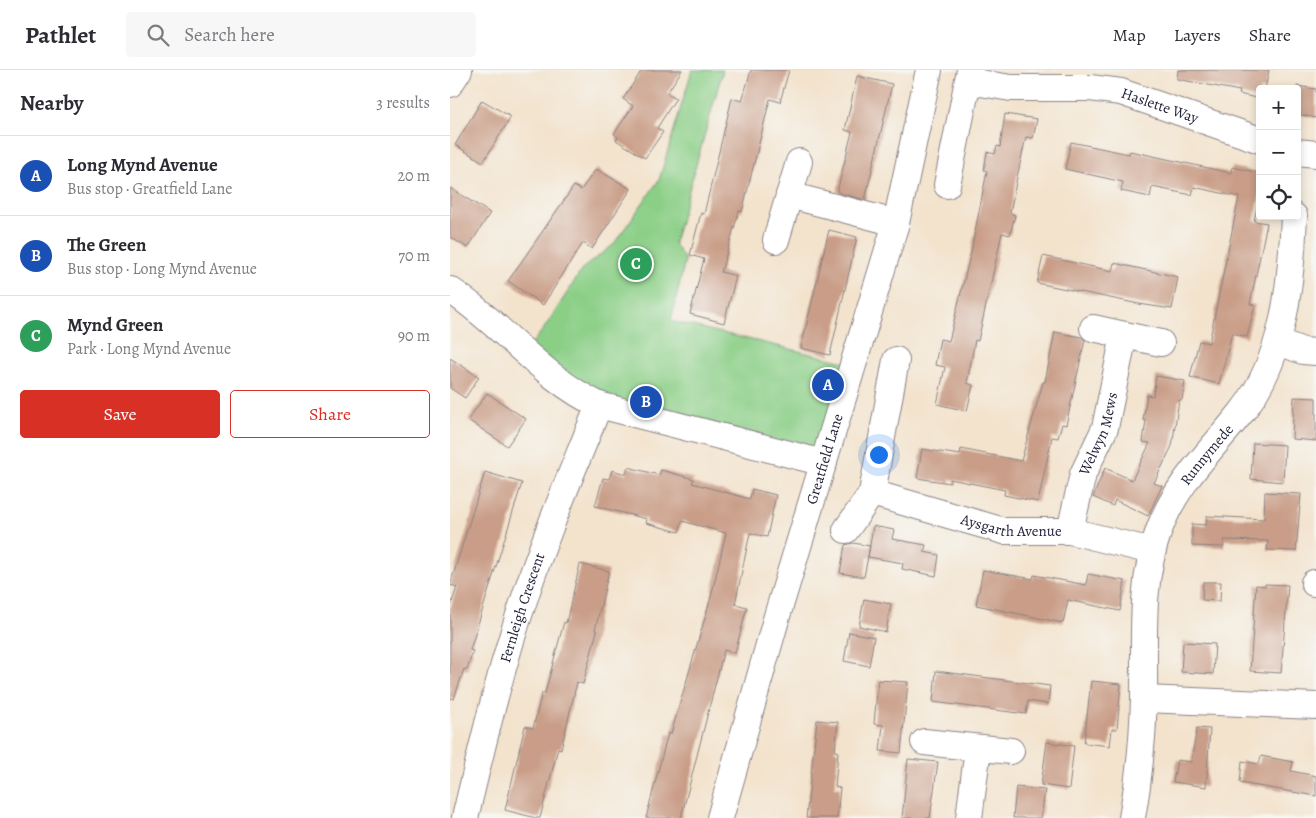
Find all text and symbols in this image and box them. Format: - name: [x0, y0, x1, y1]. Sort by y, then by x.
- search box: [126, 12, 476, 57]
- text: Pathlet: [25, 19, 96, 51]
- icon: search: [144, 21, 172, 49]
- text: Search here: [184, 22, 275, 48]
- text: Map: [1113, 23, 1146, 47]
- text: Layers: [1174, 23, 1221, 47]
- text: Share: [1249, 23, 1291, 47]
- street label: Haslette Way: [1119, 83, 1201, 128]
- map controls: [1256, 85, 1301, 220]
- button: +: [1256, 85, 1301, 130]
- text: Nearby: [20, 89, 83, 117]
- text: 3 results: [376, 92, 430, 114]
- button: −: [1256, 130, 1301, 175]
- text: Long Mynd Avenue: [67, 152, 218, 178]
- text: A: [31, 165, 41, 187]
- text: 20 m: [397, 165, 430, 187]
- button: locate: [1256, 175, 1301, 220]
- text: Bus stop · Greatfield Lane: [67, 178, 232, 200]
- text: The Green: [67, 232, 146, 258]
- text: B: [31, 245, 41, 267]
- text: 70 m: [398, 245, 430, 267]
- pin: C: [620, 245, 652, 283]
- text: Bus stop · Long Mynd Avenue: [67, 258, 257, 280]
- text: Mynd Green: [67, 312, 164, 338]
- text: C: [31, 325, 41, 347]
- text: 90 m: [398, 325, 430, 347]
- text: Park · Long Mynd Avenue: [67, 338, 231, 360]
- pin: A: [812, 366, 844, 404]
- pin: B: [630, 383, 662, 421]
- button: Save: [20, 390, 220, 438]
- button: Share: [230, 390, 430, 438]
- street label: Welwyn Mews: [1073, 390, 1122, 479]
- street label: Greatfield Lane: [801, 411, 848, 507]
- street label: Runnymede: [1176, 420, 1238, 489]
- your location: [866, 442, 892, 468]
- street label: Aysgarth Avenue: [958, 509, 1062, 541]
- street label: Fernleigh Crescent: [495, 550, 550, 665]

